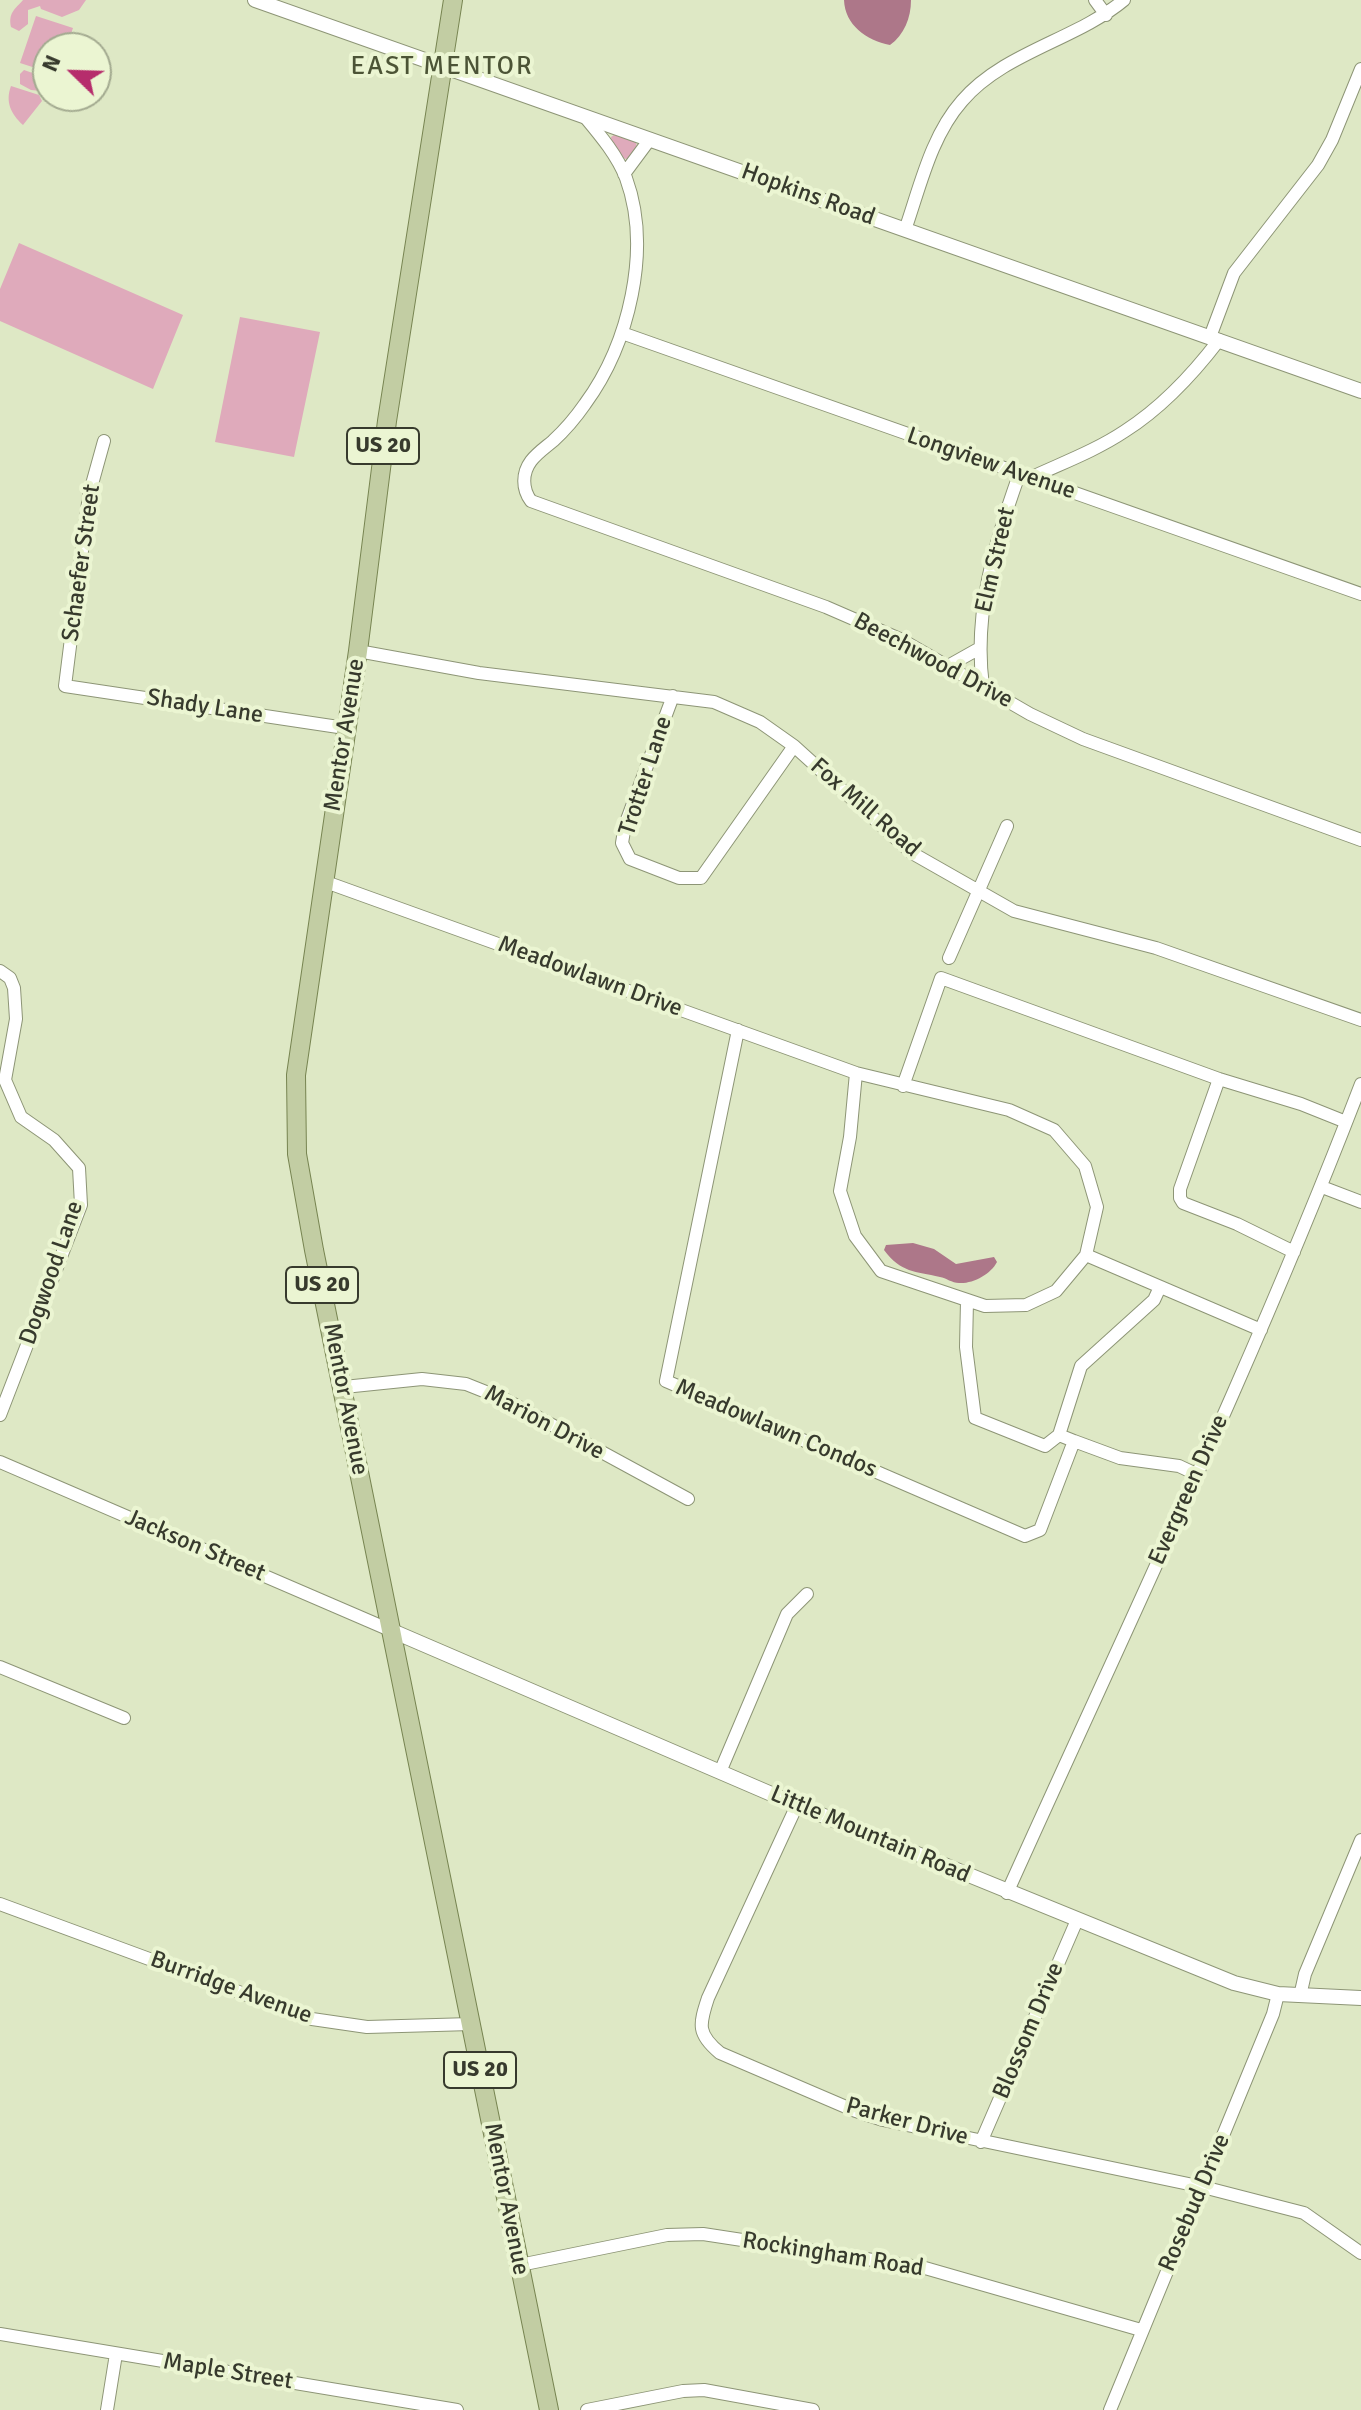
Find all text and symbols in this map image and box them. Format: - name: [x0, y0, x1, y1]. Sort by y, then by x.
- north arrow: [32, 32, 112, 112]
- text: N: [36, 51, 67, 76]
- district label: EAST MENTOR: [350, 51, 534, 83]
- street label: Hopkins Road: [737, 158, 879, 232]
- street label: Longview Avenue: [903, 422, 1079, 506]
- road number: US 20: [347, 428, 419, 464]
- street label: Schaefer Street: [57, 483, 107, 643]
- street label: Elm Street: [970, 504, 1022, 616]
- street label: Beechwood Drive: [848, 607, 1018, 715]
- street label: Mentor Avenue: [319, 657, 371, 813]
- street label: Shady Lane: [145, 684, 265, 730]
- street label: Trotter Lane: [613, 713, 679, 839]
- street label: Fox Mill Road: [804, 752, 926, 864]
- street label: Meadowlawn Drive: [494, 930, 686, 1024]
- street label: Dogwood Lane: [14, 1197, 90, 1349]
- road number: US 20: [286, 1267, 358, 1303]
- street label: Mentor Avenue: [316, 1321, 374, 1477]
- street label: Meadowlawn Condos: [671, 1374, 881, 1484]
- street label: Marion Drive: [479, 1379, 609, 1467]
- street label: Evergreen Drive: [1143, 1410, 1235, 1570]
- street label: Jackson Street: [121, 1504, 269, 1588]
- street label: Little Mountain Road: [766, 1780, 974, 1890]
- street label: Burridge Avenue: [146, 1945, 316, 2031]
- street label: Blossom Drive: [987, 1958, 1071, 2104]
- road number: US 20: [444, 2052, 516, 2088]
- street label: Parker Drive: [843, 2092, 971, 2152]
- street label: Mentor Avenue: [477, 2121, 535, 2277]
- street label: Rosebud Drive: [1153, 2130, 1237, 2276]
- street label: Rockingham Road: [740, 2226, 926, 2284]
- street label: Maple Street: [161, 2348, 295, 2396]

